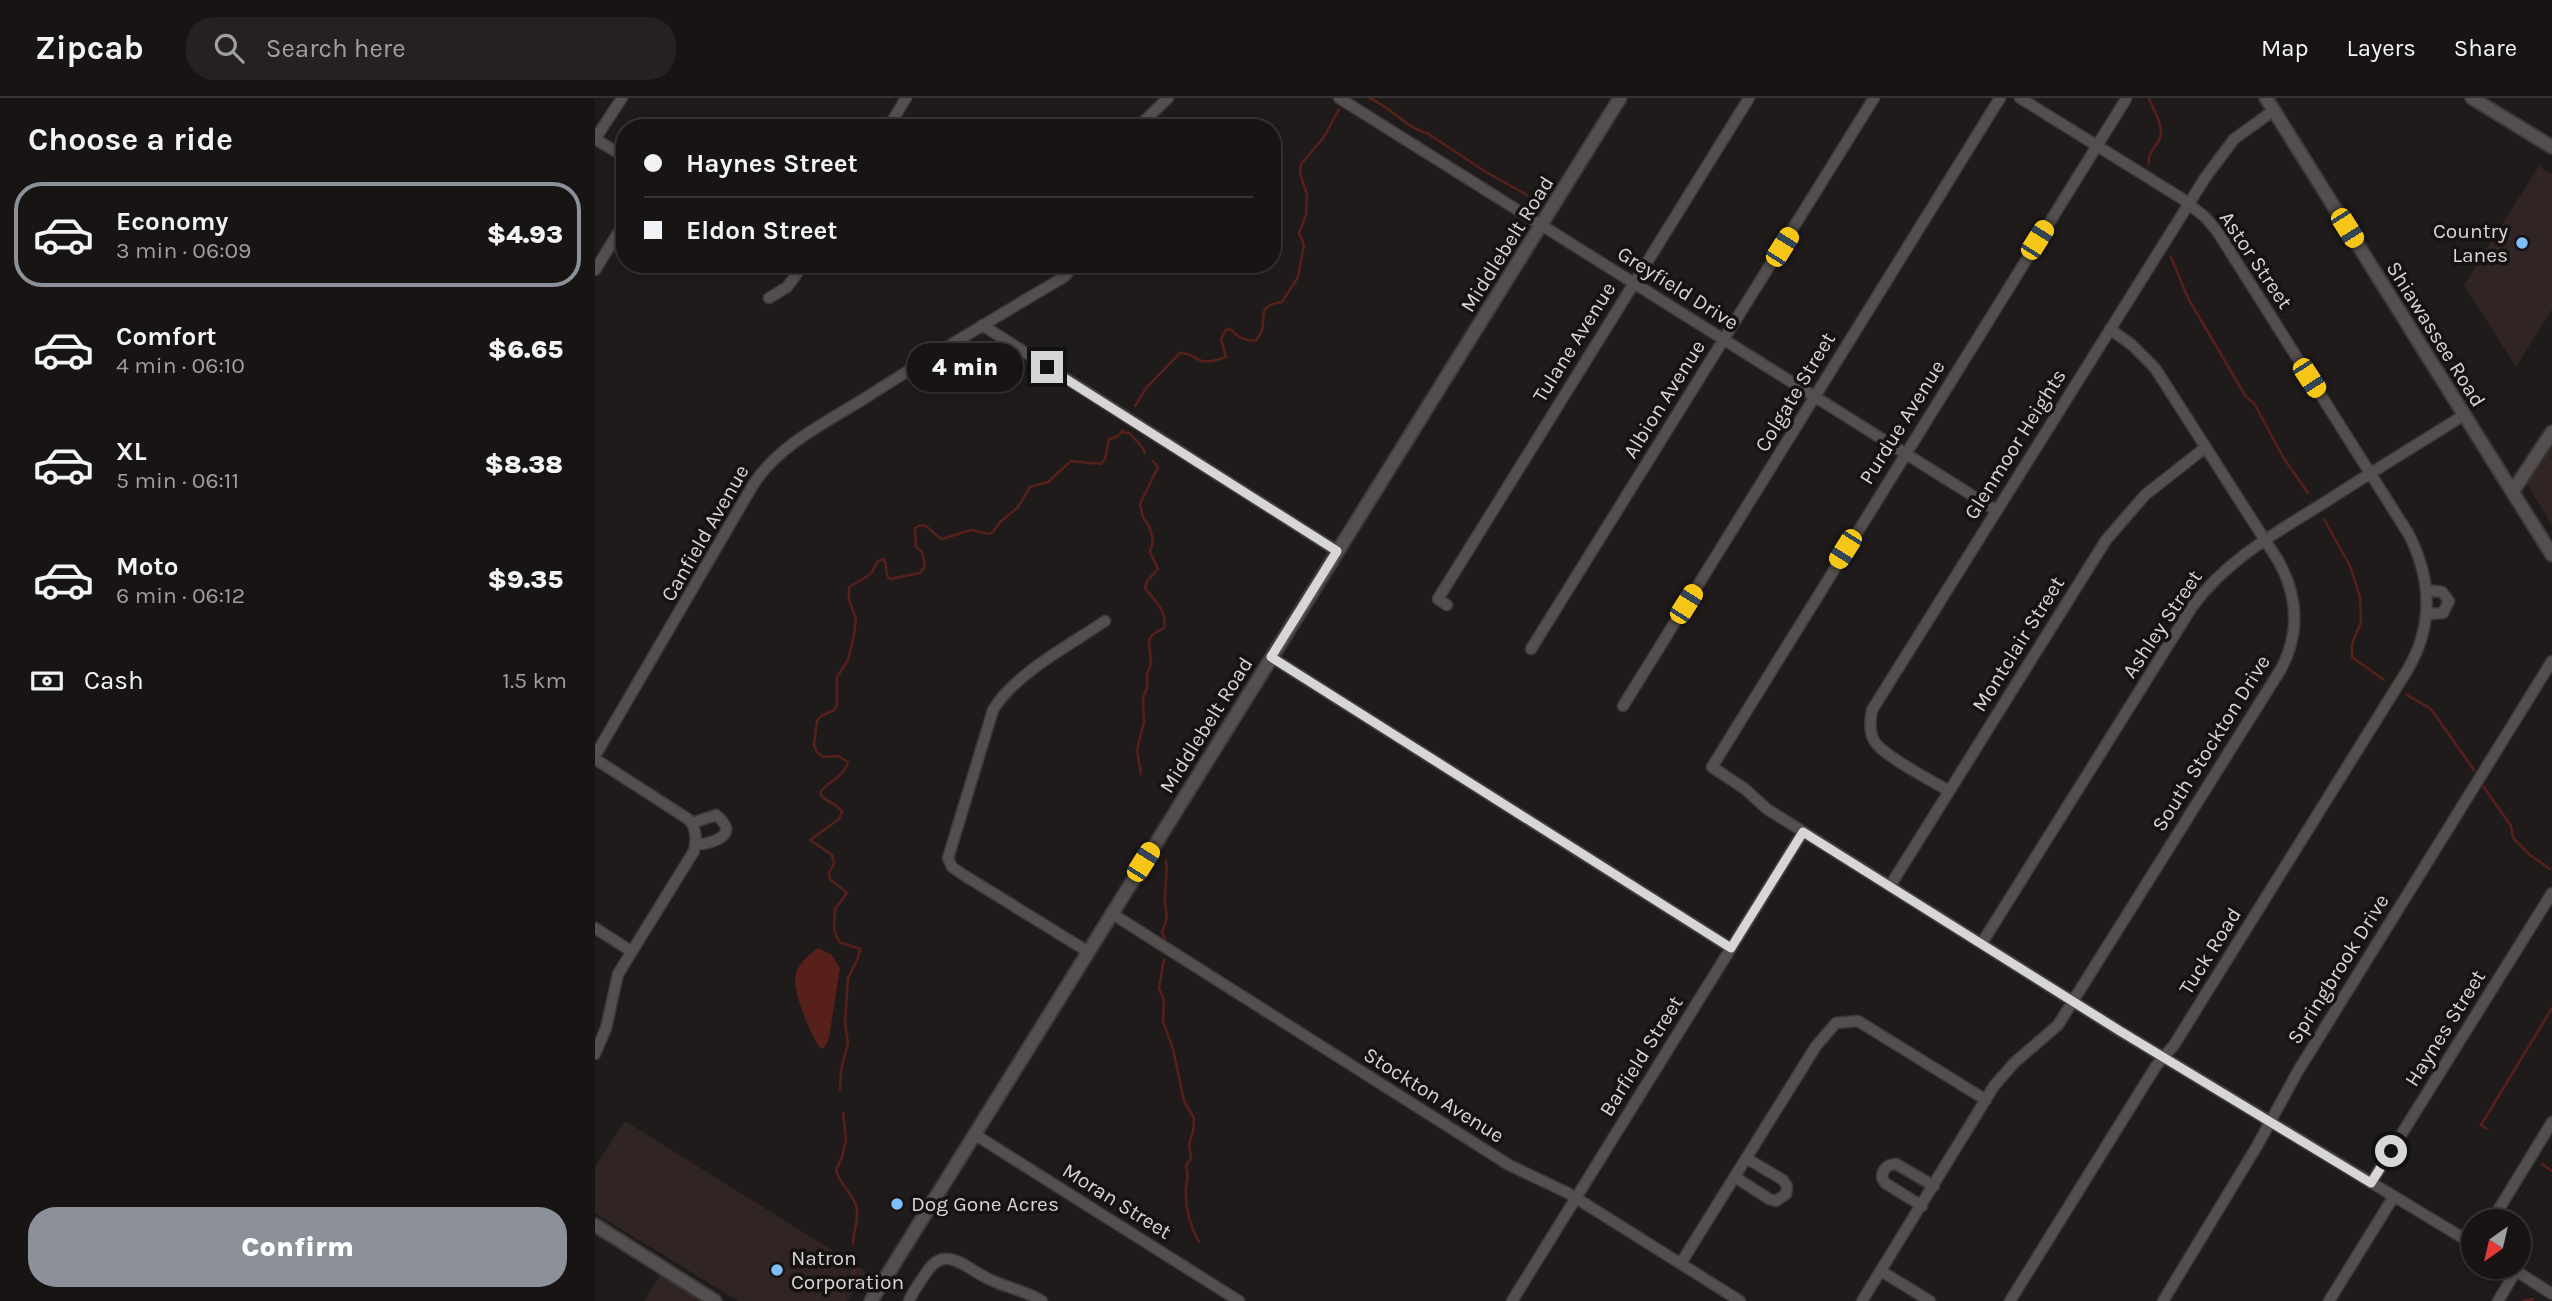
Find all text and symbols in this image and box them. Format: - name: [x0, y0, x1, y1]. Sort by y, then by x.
- search box: [186, 17, 676, 80]
- text: Zipcab: [35, 29, 144, 67]
- icon: search: [210, 29, 248, 67]
- text: Search here: [266, 33, 406, 64]
- text: Map: [2261, 34, 2309, 62]
- text: Layers: [2347, 34, 2416, 62]
- text: Share: [2454, 34, 2517, 62]
- text: Choose a ride: [28, 121, 233, 158]
- text: Haynes Street: [686, 148, 858, 179]
- street label: Middlebelt Road: [1456, 172, 1558, 316]
- icon: car: [32, 203, 95, 266]
- car: [2327, 205, 2368, 251]
- text: Economy: [116, 206, 228, 237]
- street label: Astor Street: [2215, 207, 2298, 314]
- text: Eldon Street: [686, 215, 837, 246]
- car: [2017, 217, 2058, 263]
- text: $4.93: [487, 219, 563, 250]
- place label: Country Lanes: [2433, 219, 2508, 267]
- car: [1762, 224, 1803, 270]
- marker: Country Lanes: [2514, 235, 2530, 251]
- text: 3 min · 06:09: [116, 237, 251, 264]
- street label: Greyfield Drive: [1613, 241, 1743, 335]
- street label: Shiawassee Road: [2382, 257, 2490, 411]
- street label: Tulane Avenue: [1528, 278, 1620, 406]
- icon: car: [32, 318, 95, 381]
- text: Comfort: [116, 321, 217, 352]
- street label: Colgate Street: [1750, 328, 1840, 456]
- text: $6.65: [488, 334, 563, 365]
- street label: Albion Avenue: [1618, 335, 1710, 463]
- callout: 4 min: [907, 342, 1023, 392]
- route end: [1031, 351, 1063, 383]
- text: 4 min · 06:10: [116, 352, 245, 379]
- text: 4 min: [932, 354, 998, 381]
- street label: Purdue Avenue: [1854, 355, 1950, 489]
- car: [2289, 355, 2330, 401]
- street label: Glenmoor Heights: [1959, 364, 2071, 524]
- icon: car: [32, 433, 95, 496]
- text: XL: [116, 436, 147, 467]
- text: $8.38: [485, 449, 563, 480]
- street label: Canfield Avenue: [656, 460, 754, 606]
- text: 5 min · 06:11: [116, 467, 239, 494]
- car: [1825, 526, 1866, 572]
- icon: car: [32, 548, 95, 611]
- text: Moto: [116, 551, 178, 582]
- text: $9.35: [488, 564, 563, 595]
- street label: Ashley Street: [2117, 565, 2207, 682]
- street label: Montclair Street: [1967, 572, 2069, 716]
- car: [1666, 581, 1707, 627]
- text: 6 min · 06:12: [116, 582, 245, 609]
- street label: South Stockton Drive: [2147, 650, 2275, 836]
- street label: Middlebelt Road: [1155, 653, 1257, 797]
- icon: cash: [28, 662, 66, 700]
- text: Cash: [84, 665, 144, 696]
- text: 1.5 km: [502, 667, 567, 694]
- car: [1123, 839, 1164, 885]
- street label: Springbrook Drive: [2282, 890, 2394, 1048]
- street label: Tuck Road: [2174, 903, 2246, 999]
- street label: Haynes Street: [2400, 965, 2490, 1091]
- street label: Barfield Street: [1594, 991, 1688, 1121]
- street label: Stockton Avenue: [1359, 1042, 1509, 1148]
- route start: [2375, 1135, 2407, 1167]
- street label: Moran Street: [1058, 1158, 1176, 1244]
- place label: Dog Gone Acres: [911, 1192, 1059, 1216]
- marker: Dog Gone Acres: [889, 1196, 905, 1212]
- button: Confirm: [28, 1207, 567, 1287]
- north arrow: [2461, 1209, 2531, 1279]
- map controls: [2461, 1209, 2531, 1279]
- place label: Natron Corporation: [791, 1246, 904, 1294]
- marker: Natron Corporation: [769, 1262, 785, 1278]

